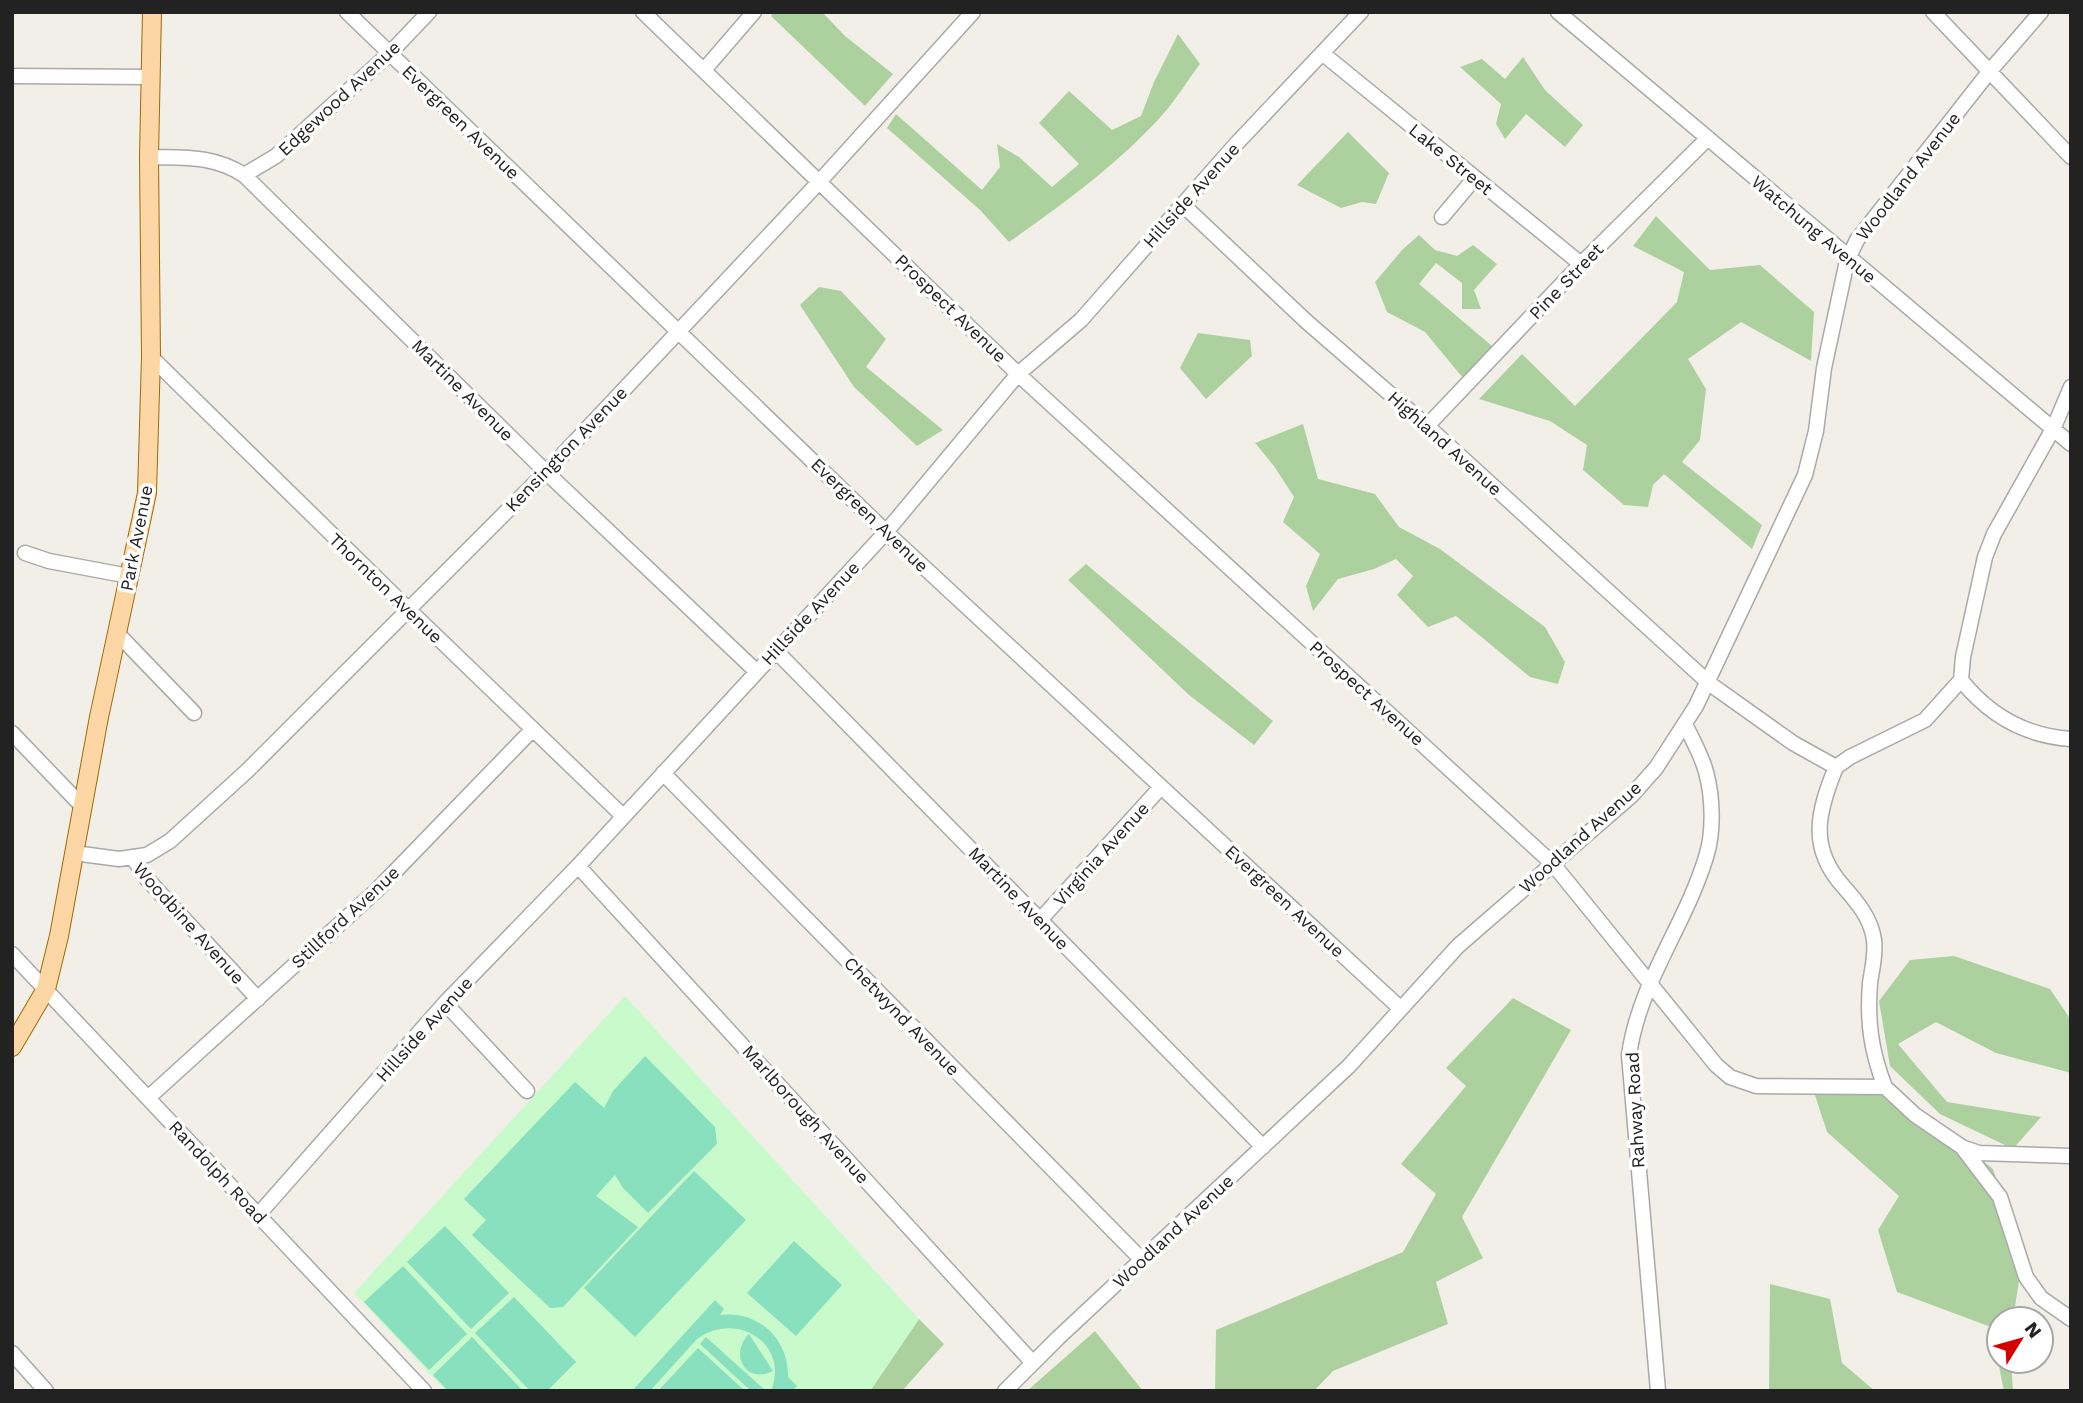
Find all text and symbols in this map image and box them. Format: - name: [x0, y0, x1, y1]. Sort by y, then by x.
- street label: Edgewood Avenue: [274, 36, 404, 160]
- street label: Evergreen Avenue: [398, 61, 524, 183]
- street label: Woodland Avenue: [1851, 108, 1965, 244]
- street label: Lake Street: [1405, 119, 1497, 199]
- street label: Hillside Avenue: [1138, 138, 1244, 252]
- street label: Watchung Avenue: [1747, 171, 1881, 287]
- street label: Pine Street: [1525, 238, 1608, 323]
- street label: Prospect Avenue: [891, 249, 1011, 367]
- street label: Martine Avenue: [408, 335, 518, 445]
- street label: Kensington Avenue: [501, 382, 631, 516]
- street label: Highland Avenue: [1384, 386, 1506, 500]
- street label: Evergreen Avenue: [807, 454, 933, 576]
- street label: Park Avenue: [115, 483, 157, 593]
- street label: Thornton Avenue: [325, 529, 447, 647]
- street label: Hillside Avenue: [757, 557, 863, 669]
- street label: Prospect Avenue: [1305, 636, 1429, 750]
- street label: Woodland Avenue: [1515, 777, 1645, 897]
- street label: Virginia Avenue: [1049, 798, 1153, 910]
- street label: Evergreen Avenue: [1221, 840, 1349, 962]
- street label: Martine Avenue: [964, 842, 1074, 954]
- street label: Woodbine Avenue: [129, 858, 249, 988]
- street label: Stillford Avenue: [287, 862, 403, 972]
- street label: Chetwynd Avenue: [840, 952, 964, 1080]
- street label: Hillside Avenue: [371, 972, 477, 1086]
- street label: Marlborough Avenue: [738, 1040, 874, 1188]
- street label: Rahway Road: [1621, 1051, 1649, 1169]
- street label: Randolph Road: [165, 1116, 271, 1228]
- street label: Woodland Avenue: [1109, 1170, 1237, 1292]
- north arrow: [1985, 1305, 2055, 1375]
- text: N: [2020, 1318, 2047, 1343]

